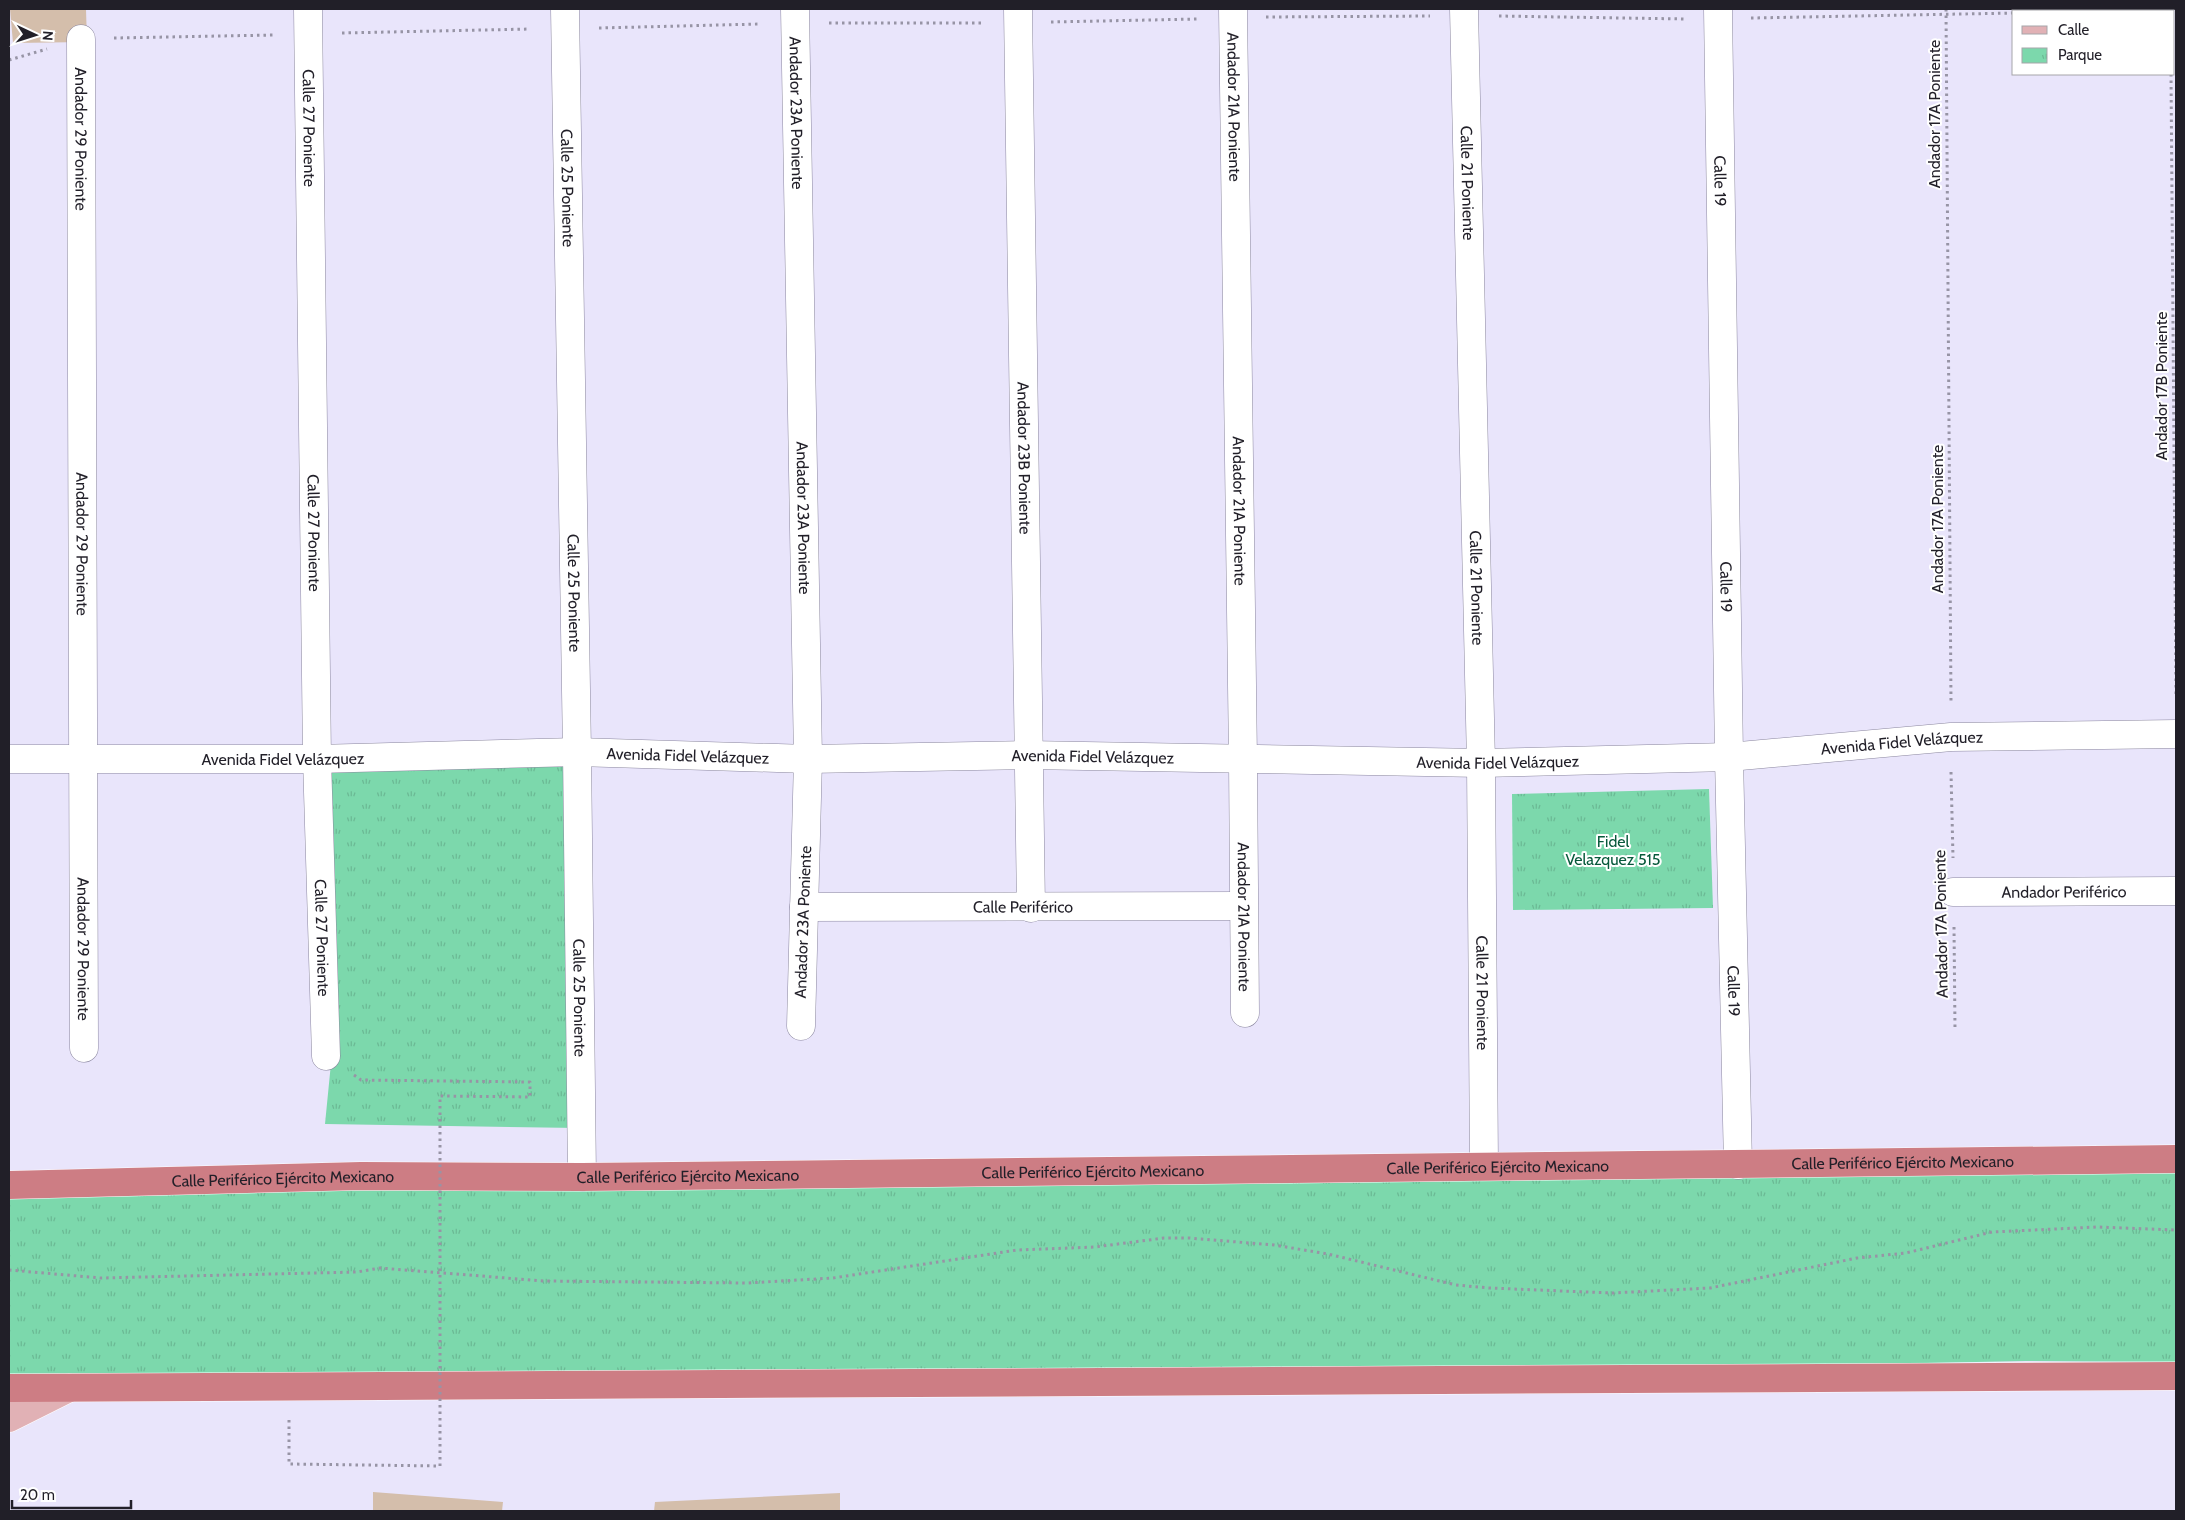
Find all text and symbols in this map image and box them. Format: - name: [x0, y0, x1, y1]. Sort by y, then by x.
- north arrow: [10, 10, 60, 60]
- legend: [2012, 10, 2175, 75]
- text: Calle: [2058, 21, 2089, 39]
- text: N: [39, 30, 57, 41]
- street label: Andador 21A Poniente: [1224, 32, 1245, 182]
- street label: Andador 23A Poniente: [786, 36, 808, 190]
- street label: Andador 17A Poniente: [1925, 40, 1944, 188]
- text: Parque: [2058, 46, 2102, 64]
- street label: Andador 29 Poniente: [72, 67, 91, 211]
- street label: Calle 27 Poniente: [299, 69, 320, 187]
- street label: Calle 21 Poniente: [1457, 125, 1479, 241]
- street label: Calle 25 Poniente: [557, 129, 578, 247]
- street label: Calle 19: [1711, 155, 1730, 207]
- street label: Andador 17B Poniente: [2152, 312, 2171, 460]
- street label: Andador 23B Poniente: [1014, 381, 1035, 534]
- street label: Andador 21A Poniente: [1229, 436, 1250, 586]
- street label: Andador 23A Poniente: [793, 441, 815, 595]
- street label: Andador 17A Poniente: [1928, 445, 1947, 593]
- street label: Andador 29 Poniente: [73, 472, 92, 616]
- street label: Calle 27 Poniente: [304, 474, 324, 592]
- street label: Calle 21 Poniente: [1466, 530, 1488, 645]
- street label: Calle 25 Poniente: [564, 534, 585, 652]
- street label: Calle 19: [1717, 561, 1736, 613]
- street label: Avenida Fidel Velázquez: [1820, 727, 1984, 758]
- street label: Avenida Fidel Velázquez: [606, 743, 770, 767]
- street label: Avenida Fidel Velázquez: [1011, 745, 1175, 767]
- street label: Avenida Fidel Velázquez: [202, 748, 365, 769]
- street label: Avenida Fidel Velázquez: [1416, 751, 1580, 773]
- park label: Fidel Velazquez 515: [1566, 832, 1660, 869]
- street label: Andador 21A Poniente: [1234, 842, 1254, 992]
- street label: Andador 23A Poniente: [791, 845, 815, 999]
- street label: Andador 17A Poniente: [1930, 850, 1952, 998]
- street label: Andador 29 Poniente: [74, 877, 93, 1021]
- street label: Calle 27 Poniente: [311, 879, 334, 997]
- street label: Andador Periférico: [2001, 882, 2127, 901]
- street label: Calle Periférico: [973, 897, 1073, 916]
- street label: Calle 21 Poniente: [1473, 935, 1493, 1050]
- street label: Calle 25 Poniente: [570, 939, 590, 1057]
- street label: Calle 19: [1724, 965, 1744, 1017]
- street label: Calle Periférico Ejército Mexicano: [1791, 1151, 2014, 1173]
- street label: Calle Periférico Ejército Mexicano: [1386, 1156, 1609, 1177]
- street label: Calle Periférico Ejército Mexicano: [981, 1160, 1204, 1182]
- street label: Calle Periférico Ejército Mexicano: [577, 1165, 799, 1187]
- street label: Calle Periférico Ejército Mexicano: [171, 1166, 394, 1190]
- scale bar: [12, 1478, 131, 1510]
- text: 20 m: [20, 1486, 55, 1504]

